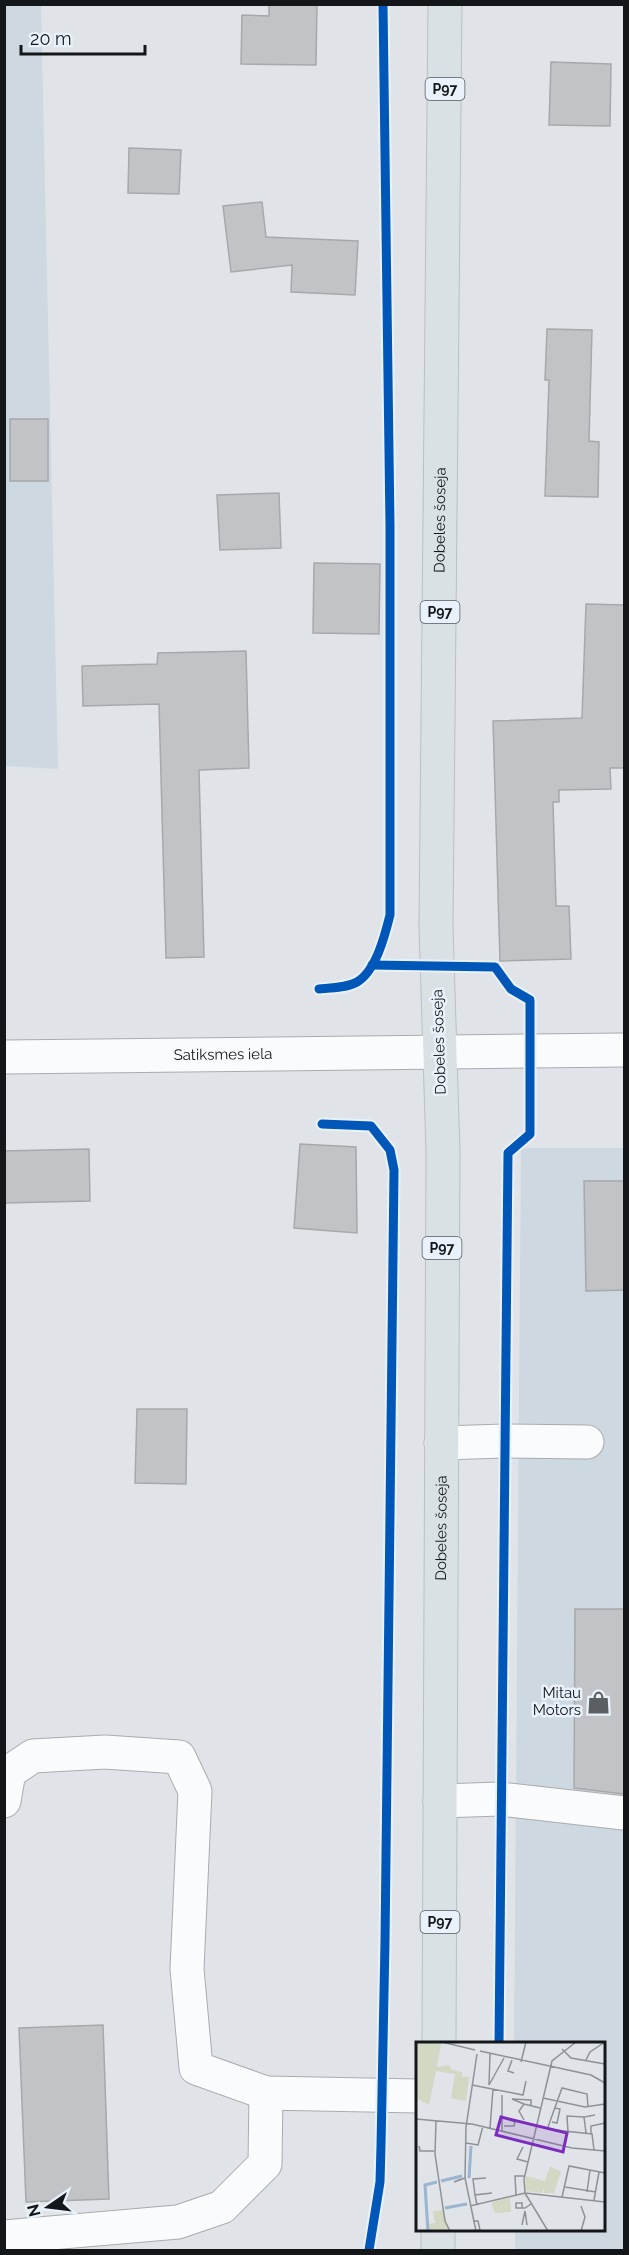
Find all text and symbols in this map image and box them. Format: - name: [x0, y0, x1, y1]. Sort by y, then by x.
- scale bar: [21, 18, 146, 56]
- text: 20 m: [30, 28, 72, 49]
- road number: P97: [426, 78, 464, 100]
- street label: Dobeles šoseja: [430, 467, 449, 573]
- road number: P97: [420, 601, 460, 623]
- street label: Dobeles šoseja: [428, 989, 450, 1095]
- street label: Satiksmes iela: [173, 1045, 272, 1064]
- road number: P97: [422, 1237, 462, 1259]
- street label: Dobeles šoseja: [432, 1475, 451, 1581]
- place label: Mitau Motors: [533, 1684, 581, 1719]
- shop icon: Mitau Motors: [586, 1689, 612, 1715]
- road number: P97: [420, 1911, 460, 1933]
- inset map: [416, 2042, 605, 2231]
- north arrow: [18, 2177, 78, 2237]
- text: N: [23, 2202, 45, 2219]

